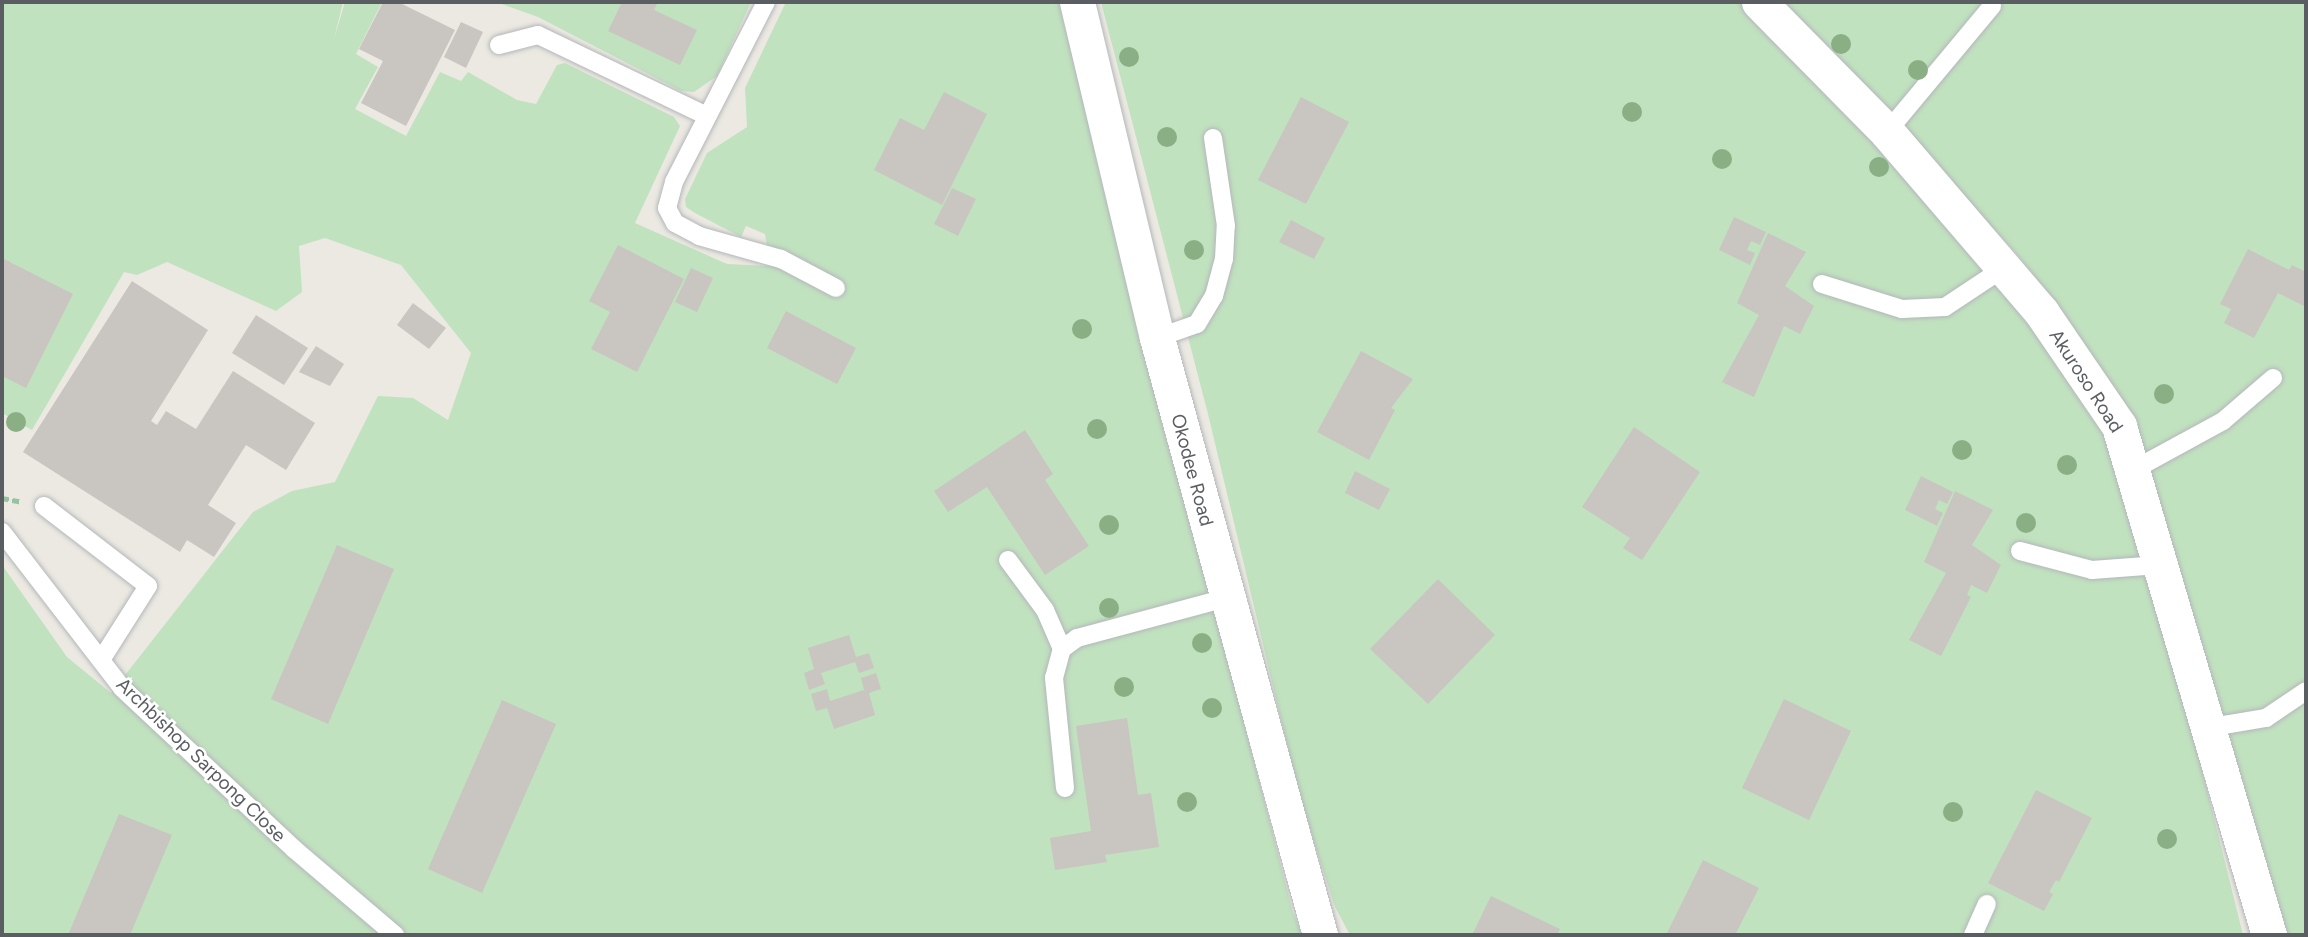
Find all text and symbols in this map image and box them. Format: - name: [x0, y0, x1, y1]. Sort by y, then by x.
- street label: Akuroso Road: [2044, 325, 2128, 437]
- street label: Okodee Road: [1166, 411, 1218, 529]
- street label: Archbishop Sarpong Close: [112, 673, 290, 847]

